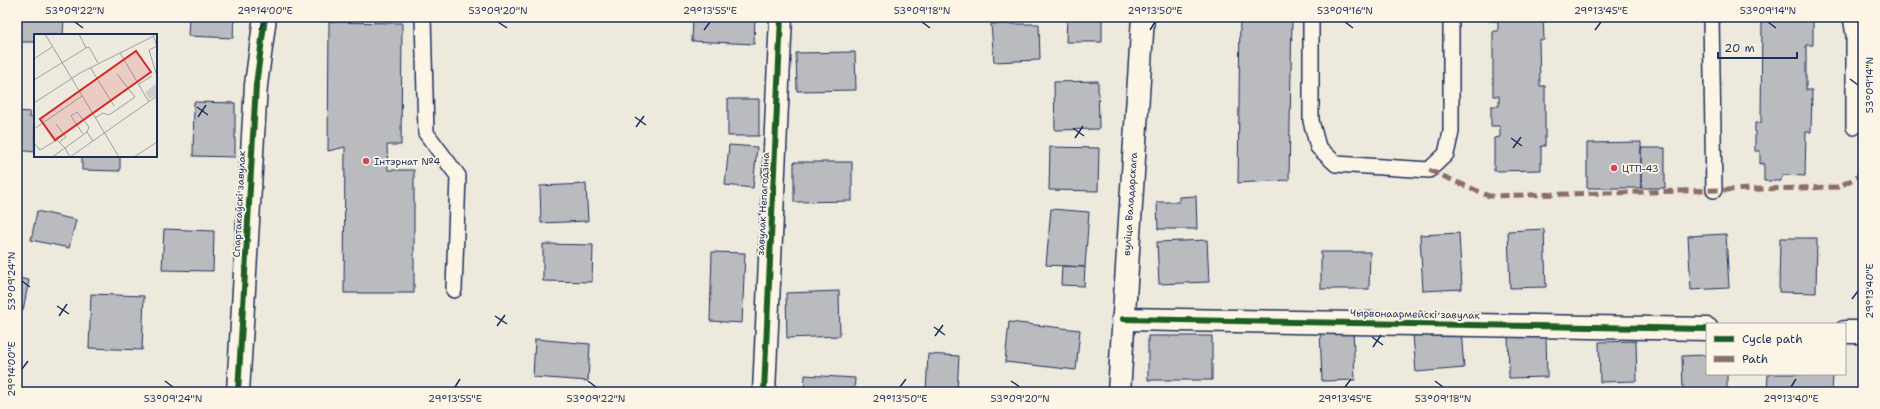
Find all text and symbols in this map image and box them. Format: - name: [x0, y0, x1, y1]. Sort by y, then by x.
- text: 53°09'22"N: [46, 4, 104, 17]
- text: 29°14'00"E: [237, 4, 293, 17]
- text: 53°09'20"N: [468, 4, 528, 17]
- text: 29°13'55"E: [683, 4, 737, 17]
- text: 53°09'18"N: [894, 4, 950, 17]
- text: 29°13'50"E: [1127, 4, 1183, 17]
- text: 53°09'16"N: [1317, 4, 1373, 17]
- text: 29°13'45"E: [1574, 4, 1628, 17]
- text: 53°09'14"N: [1740, 4, 1796, 17]
- inset map: [34, 34, 157, 157]
- scale bar: [1718, 34, 1797, 60]
- text: 20 m: [1724, 40, 1755, 56]
- text: 53°09'14"N: [1863, 57, 1876, 113]
- street label: Спартакаўскі завулак: [230, 150, 248, 258]
- street label: завулак Непагодзіна: [754, 151, 772, 256]
- street label: вуліца Валадарскага: [1120, 151, 1140, 256]
- place label: Інтэрнат №4: [374, 155, 440, 168]
- marker: Інтэрнат №4: [361, 156, 371, 166]
- place label: ЦТП-43: [1622, 162, 1659, 175]
- marker: ЦТП-43: [1609, 163, 1619, 173]
- text: 53°09'24"N: [5, 252, 18, 310]
- text: 29°13'40"E: [1863, 263, 1876, 319]
- street label: Чырвонаармейскі завулак: [1350, 306, 1481, 322]
- legend: [1706, 323, 1846, 375]
- text: Cycle path: [1742, 331, 1803, 347]
- text: 29°14'00"E: [5, 341, 18, 397]
- text: Path: [1742, 351, 1768, 367]
- text: 53°09'24"N: [144, 392, 202, 405]
- text: 29°13'55"E: [428, 392, 482, 405]
- text: 53°09'22"N: [567, 392, 625, 405]
- text: 29°13'50"E: [872, 392, 928, 405]
- text: 53°09'20"N: [990, 392, 1050, 405]
- text: 29°13'45"E: [1318, 392, 1372, 405]
- text: 53°09'18"N: [1415, 392, 1471, 405]
- text: 29°13'40"E: [1763, 392, 1819, 405]

